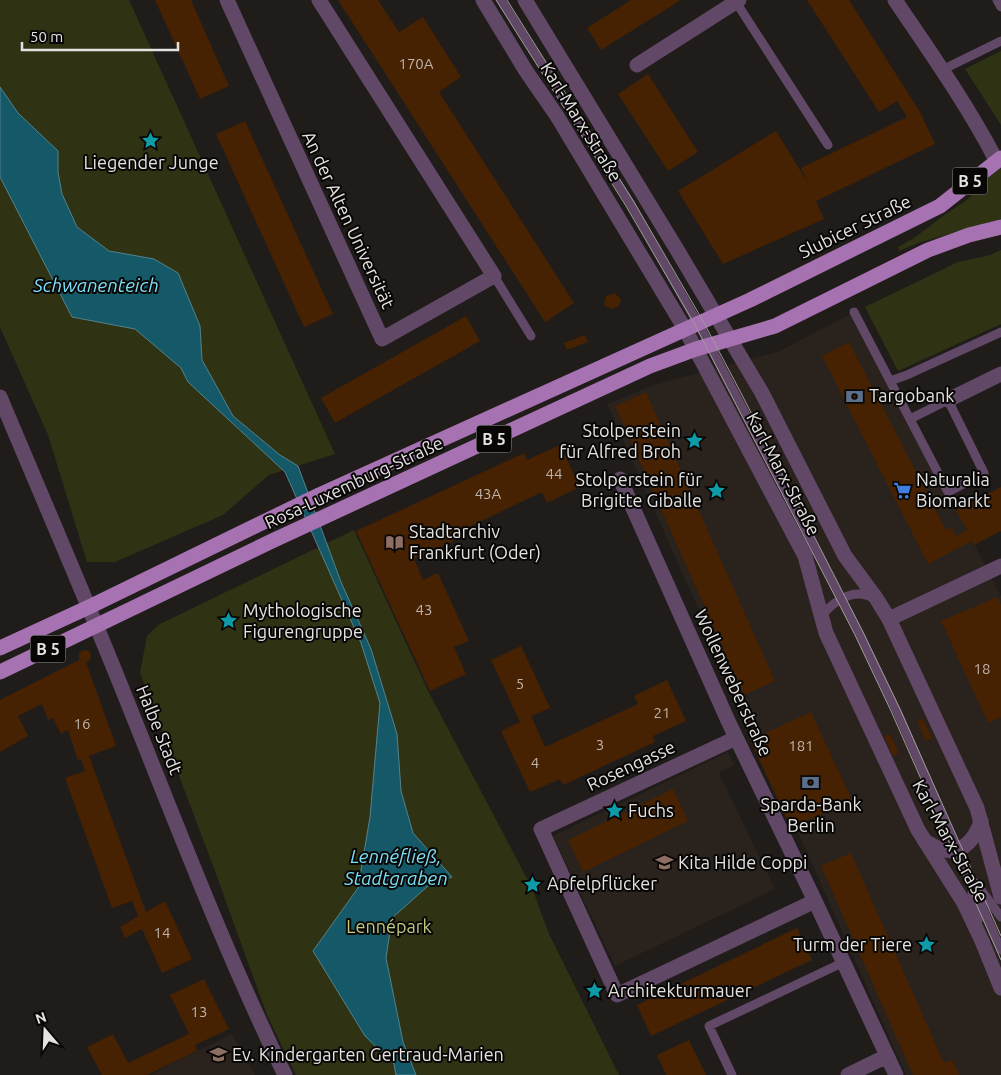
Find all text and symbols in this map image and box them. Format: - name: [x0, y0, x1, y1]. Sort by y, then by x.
- scale bar: [22, 20, 179, 52]
- text: 50 m: [30, 28, 63, 45]
- house number: 170A: [398, 55, 434, 72]
- street label: Karl-Marx-Straße: [537, 58, 627, 185]
- street label: An der Alten Universität: [299, 128, 399, 311]
- place icon: Liegender Junge: [141, 130, 161, 150]
- place label: Liegender Junge: [83, 152, 219, 172]
- road number: B 5: [952, 168, 988, 195]
- street label: Slubicer Straße: [795, 190, 914, 262]
- water label: Schwanenteich: [32, 274, 159, 296]
- place label: Targobank: [869, 385, 954, 405]
- bank icon: Targobank: [845, 386, 865, 406]
- street label: Karl-Marx-Straße: [743, 409, 825, 539]
- place label: Stolperstein für Alfred Broh: [559, 420, 681, 461]
- road number: B 5: [476, 426, 512, 452]
- place icon: Stolperstein für Alfred Broh: [685, 431, 705, 451]
- street label: Rosa-Luxemburg-Straße: [261, 432, 446, 532]
- house number: 44: [546, 465, 562, 482]
- place label: Stolperstein für Brigitte Giballe: [575, 469, 702, 510]
- place label: Naturalia Biomarkt: [916, 469, 990, 510]
- place icon: Stolperstein für Brigitte Giballe: [706, 480, 726, 500]
- supermarket icon: Naturalia Biomarkt: [892, 480, 912, 500]
- house number: 43A: [475, 485, 502, 502]
- place label: Stadtarchiv Frankfurt (Oder): [409, 521, 541, 563]
- library icon: Stadtarchiv Frankfurt (Oder): [385, 532, 405, 552]
- place label: Mythologische Figurengruppe: [243, 600, 363, 641]
- house number: 43: [416, 601, 432, 618]
- street label: Wollenweberstraße: [691, 606, 777, 759]
- place icon: Mythologische Figurengruppe: [219, 611, 239, 631]
- road number: B 5: [30, 636, 66, 662]
- house number: 18: [974, 660, 990, 677]
- house number: 5: [516, 675, 524, 692]
- street label: Halbe Stadt: [133, 682, 187, 777]
- house number: 21: [654, 704, 670, 721]
- house number: 16: [74, 715, 90, 732]
- street label: Rosengasse: [583, 736, 678, 794]
- house number: 3: [596, 736, 604, 753]
- house number: 181: [788, 737, 814, 754]
- house number: 4: [531, 754, 539, 771]
- bank icon: Sparda-Bank Berlin: [801, 772, 821, 792]
- street label: Karl-Marx-Straße: [909, 776, 993, 905]
- place label: Sparda-Bank Berlin: [760, 794, 862, 835]
- place label: Fuchs: [628, 800, 674, 820]
- place icon: Fuchs: [604, 801, 624, 821]
- water label: Lennéfließ, Stadtgraben: [343, 845, 448, 889]
- place label: Kita Hilde Coppi: [678, 852, 807, 872]
- school or university icon: Kita Hilde Coppi: [654, 853, 674, 873]
- place label: Apfelpflücker: [547, 873, 657, 893]
- place icon: Apfelpflücker: [523, 874, 543, 894]
- park label: Lennépark: [346, 916, 432, 936]
- house number: 14: [154, 924, 170, 941]
- place label: Turm der Tiere: [793, 934, 912, 954]
- place icon: Turm der Tiere: [916, 935, 936, 955]
- place label: Architekturmauer: [608, 980, 752, 1000]
- place icon: Architekturmauer: [584, 981, 604, 1001]
- house number: 13: [191, 1003, 207, 1020]
- north arrow: [20, 1005, 70, 1055]
- text: N: [33, 1008, 48, 1027]
- place label: Ev. Kindergarten Gertraud-Marien: [232, 1044, 504, 1064]
- school or university icon: Ev. Kindergarten Gertraud-Marien: [208, 1045, 228, 1065]

